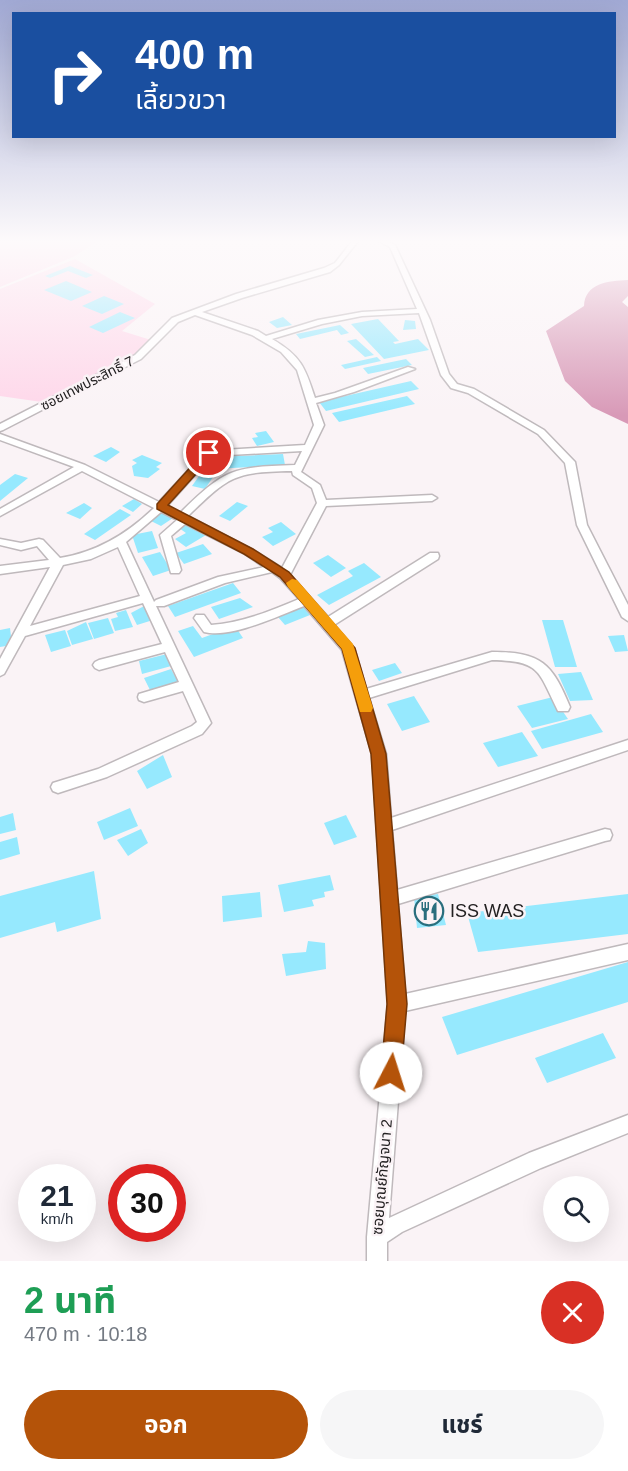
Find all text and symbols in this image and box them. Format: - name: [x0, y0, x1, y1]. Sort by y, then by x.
- text: 400 m: [135, 31, 254, 78]
- icon: right: [36, 36, 114, 114]
- text: เลี้ยวขวา: [135, 85, 226, 115]
- street label: ซอยเทพประสิทธิ์ 7: [38, 352, 136, 413]
- pin: [183, 427, 234, 478]
- icon: arrive: [192, 436, 225, 469]
- restaurant icon: ISS WAS: [413, 895, 445, 927]
- place label: ISS WAS: [450, 901, 524, 921]
- position arrow: [359, 1041, 423, 1105]
- street label: ซอยบุณย์กัญจนา 2: [368, 1118, 396, 1236]
- speed limit sign: 30: [108, 1164, 186, 1242]
- map controls: [543, 1176, 609, 1242]
- button: search: [543, 1176, 609, 1242]
- text: 21: [40, 1179, 74, 1212]
- text: km/h: [41, 1210, 73, 1227]
- text: 2 นาที: [24, 1280, 116, 1321]
- button: close: [541, 1281, 604, 1344]
- text: 470 m · 10:18: [24, 1323, 147, 1345]
- button: ออก: [24, 1390, 308, 1459]
- button: แชร์: [320, 1390, 604, 1459]

